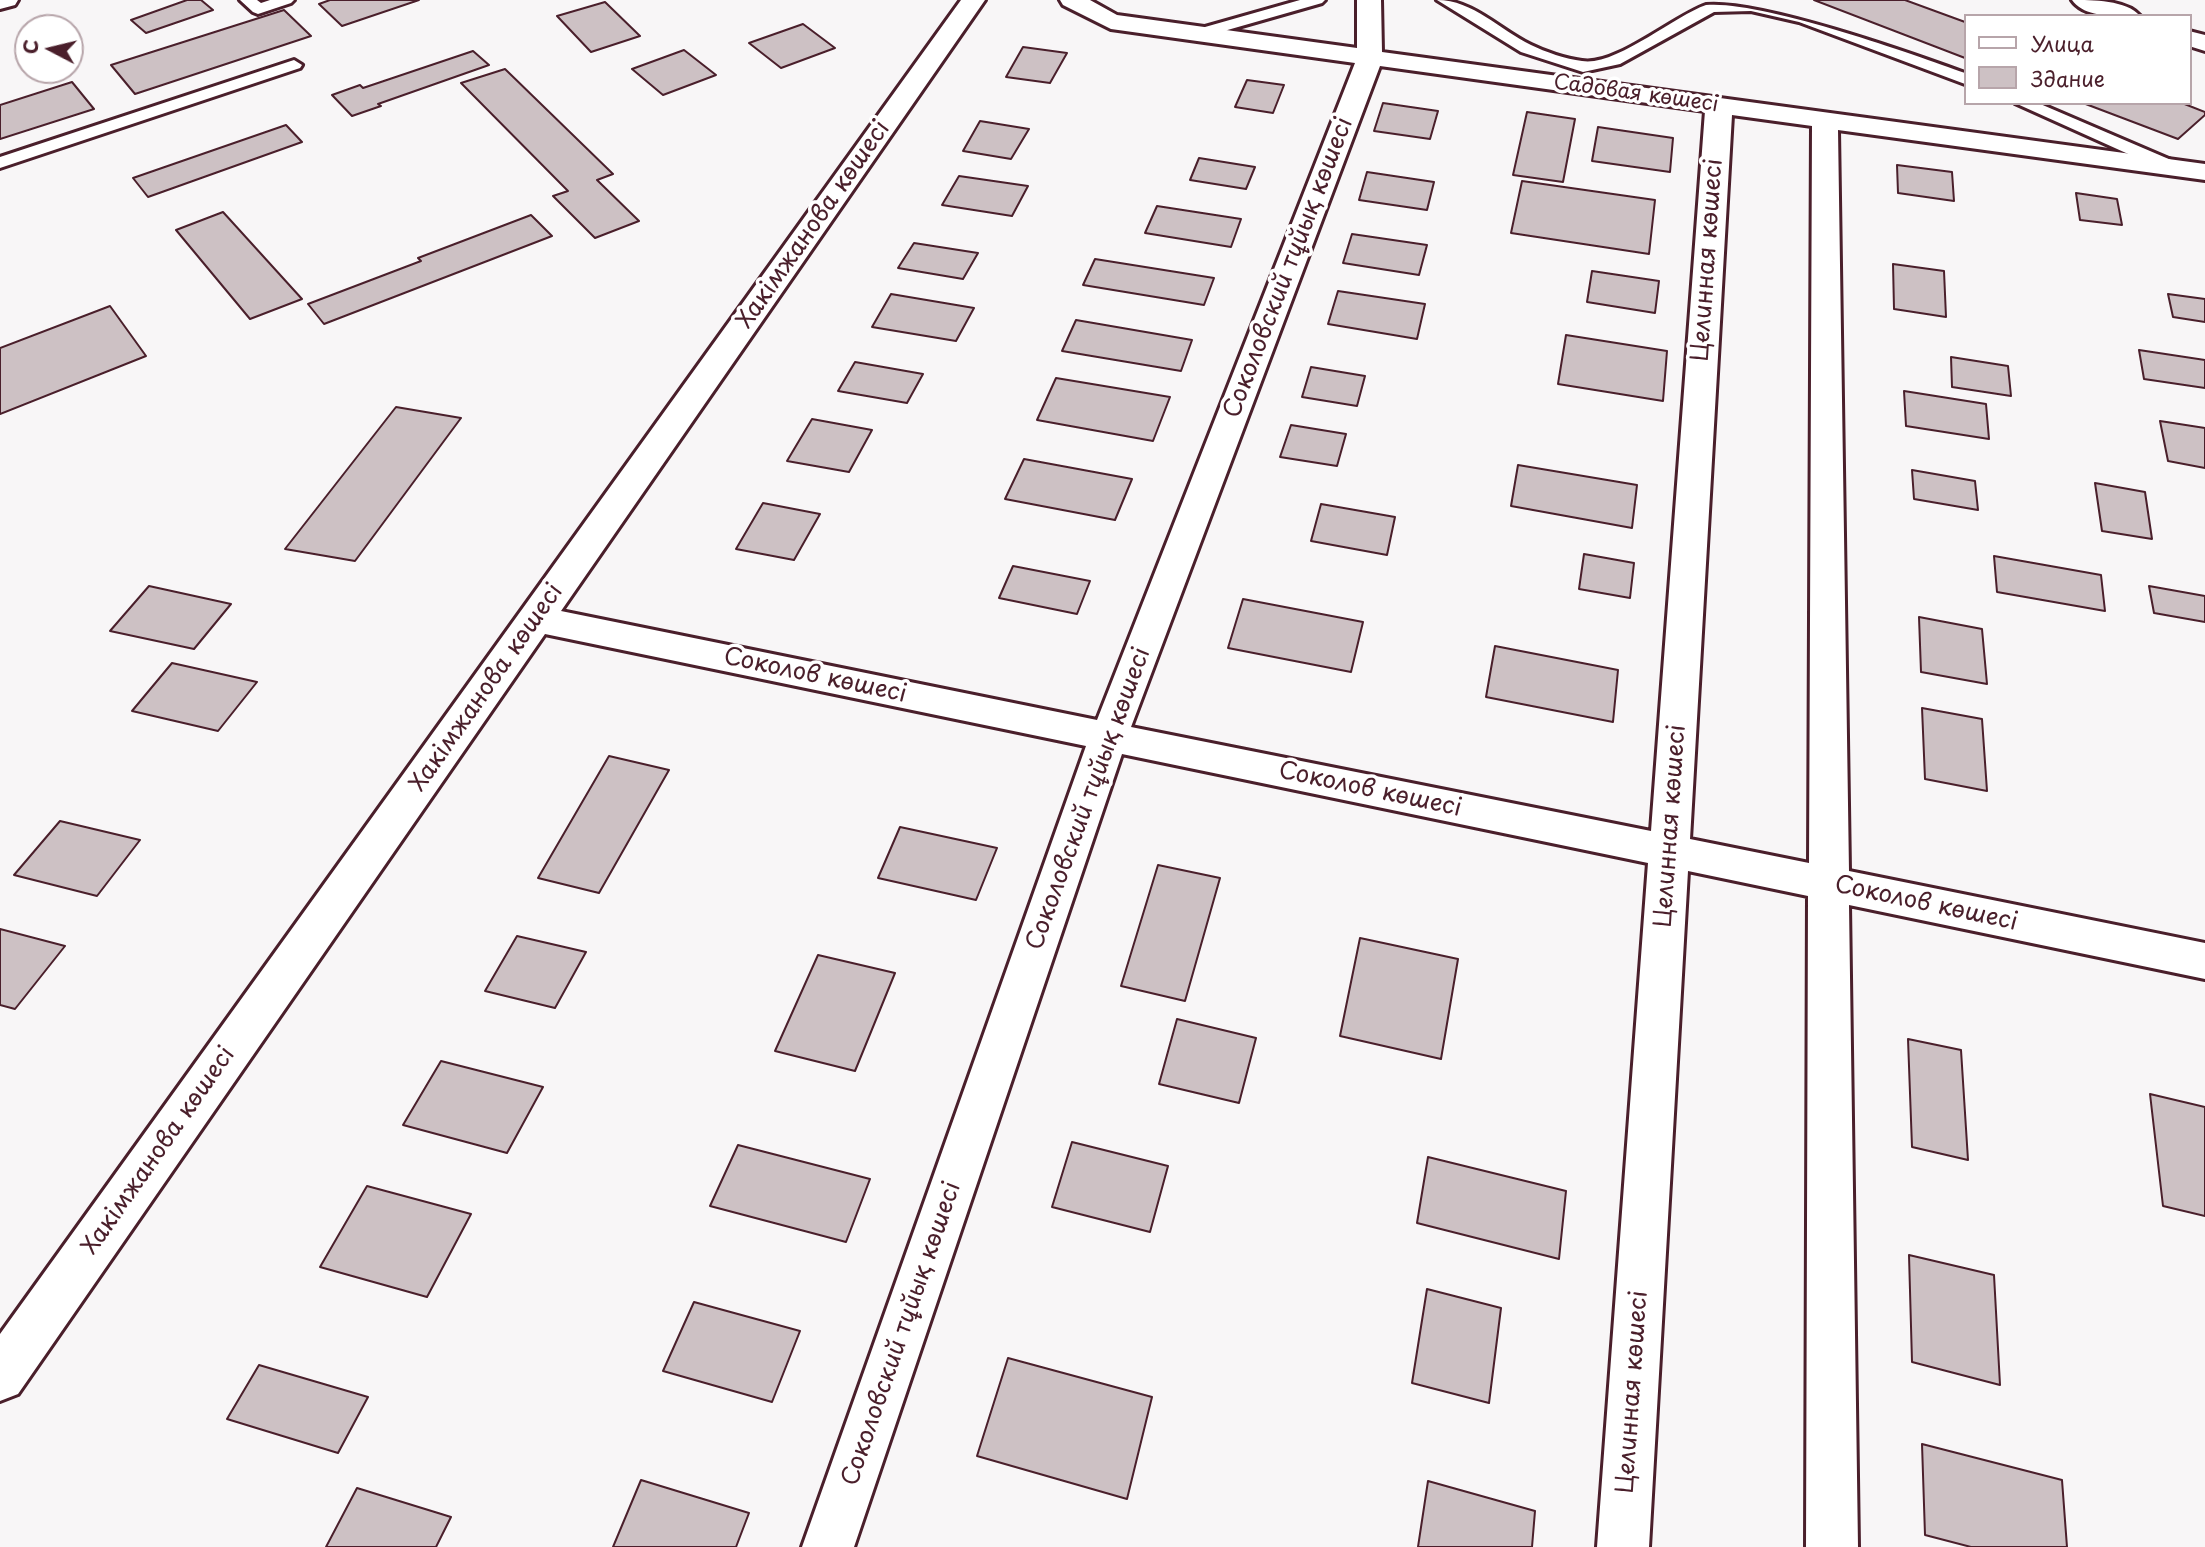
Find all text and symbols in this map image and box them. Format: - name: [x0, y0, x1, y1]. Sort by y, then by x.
- north arrow: [14, 14, 84, 84]
- legend: [1964, 14, 2191, 105]
- text: Улица: [2031, 27, 2094, 59]
- text: С: [15, 38, 45, 55]
- text: Здание: [2031, 62, 2105, 94]
- street label: Садовая көшесі: [1552, 70, 1720, 118]
- street label: Соколовский тұйық көшесі: [1218, 114, 1360, 422]
- street label: Хакімжанова көшесі: [731, 116, 897, 334]
- street label: Целинная көшесі: [1687, 158, 1729, 362]
- street label: Хакімжанова көшесі: [404, 579, 570, 797]
- street label: Соколов көшесі: [721, 643, 909, 709]
- street label: Соколовский тұйық көшесі: [1021, 644, 1157, 954]
- street label: Целинная көшесі: [1650, 724, 1692, 928]
- street label: Соколов көшесі: [1276, 757, 1464, 823]
- street label: Соколов көшесі: [1832, 871, 2020, 937]
- street label: Хакімжанова көшесі: [76, 1042, 242, 1260]
- street label: Соколовский тұйық көшесі: [836, 1178, 968, 1490]
- street label: Целинная көшесі: [1612, 1290, 1654, 1494]

